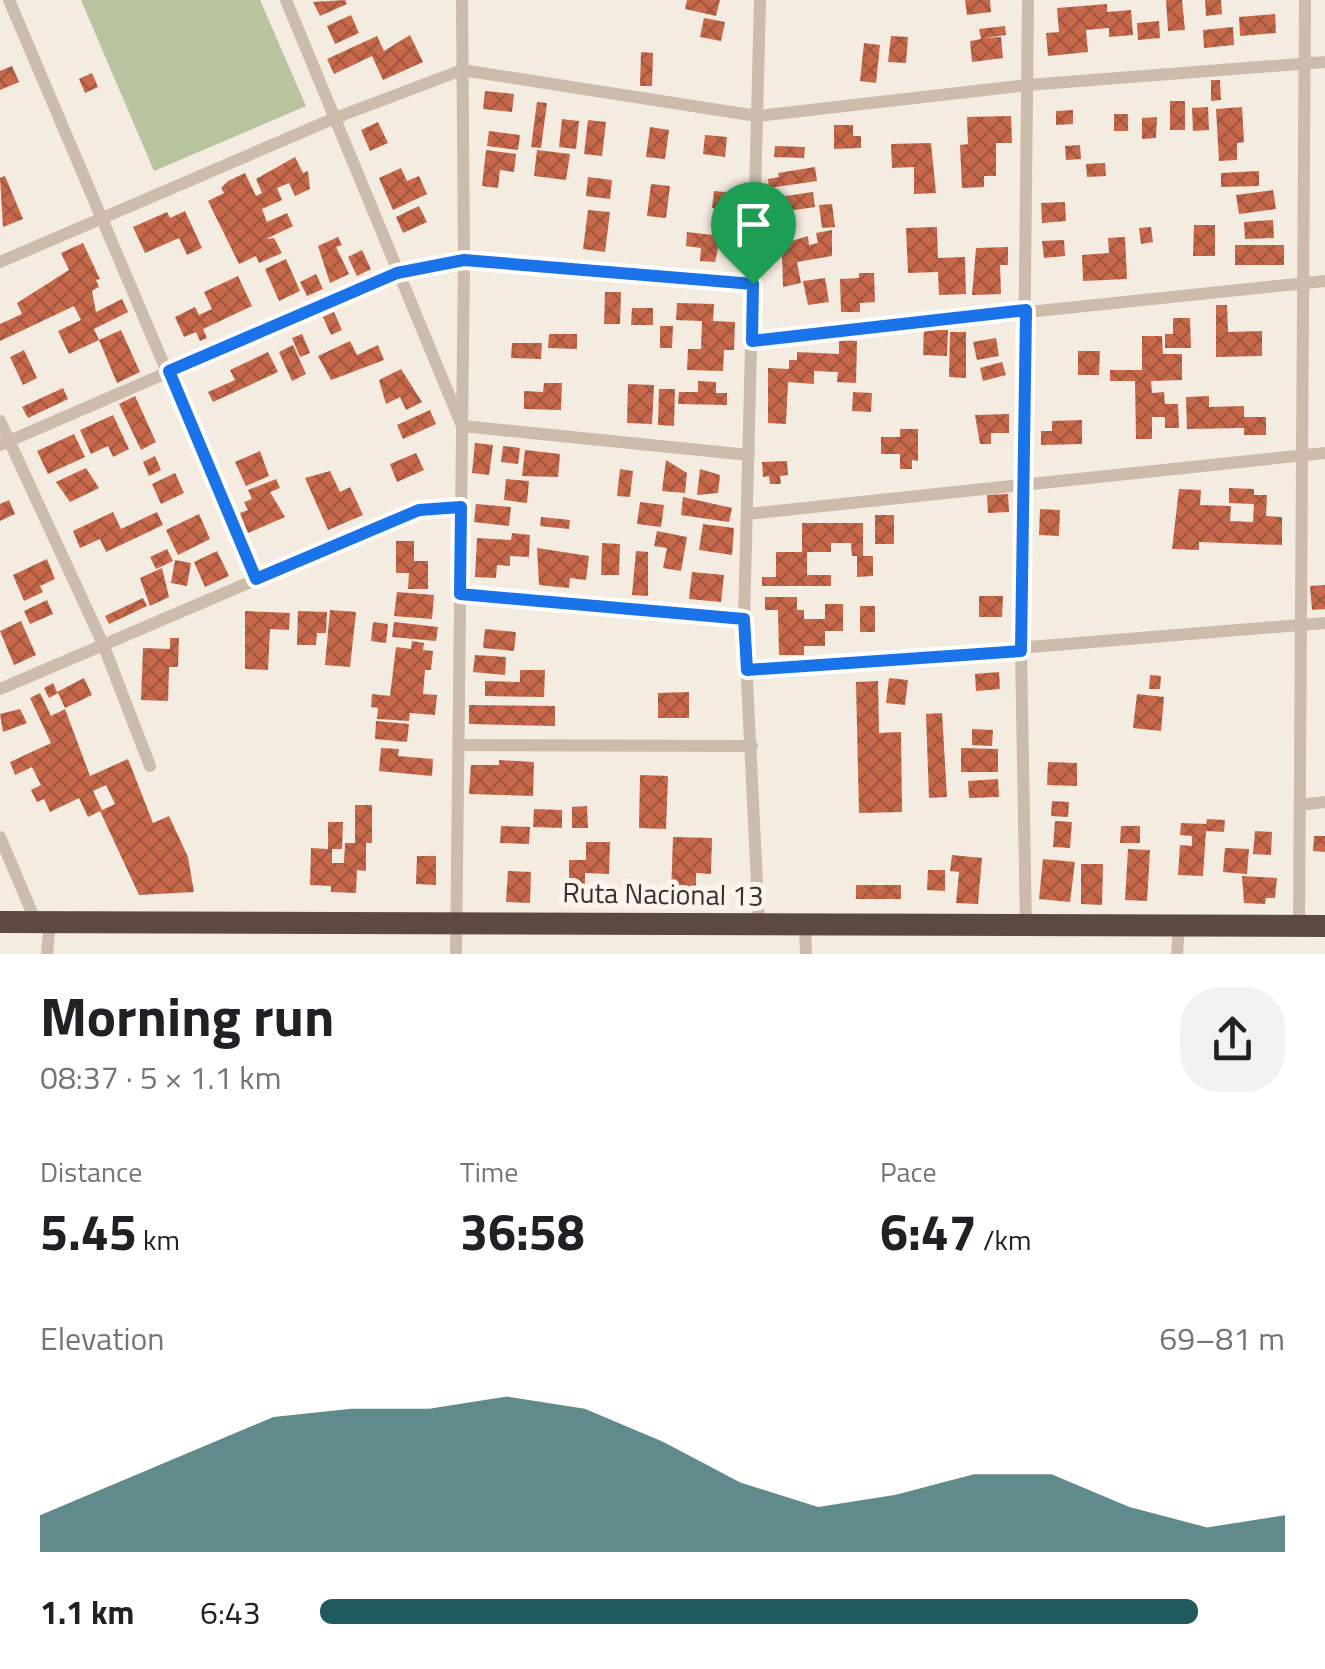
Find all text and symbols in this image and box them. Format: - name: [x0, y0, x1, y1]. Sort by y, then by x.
- pin: [711, 182, 796, 285]
- icon: arrive: [726, 197, 781, 252]
- street label: Ruta Nacional 13: [562, 870, 764, 917]
- text: Morning run: [40, 974, 334, 1057]
- button: share: [1180, 987, 1285, 1092]
- text: 08:37 · 5 × 1.1 km: [40, 1053, 281, 1101]
- text: Distance: [40, 1150, 142, 1193]
- text: Time: [460, 1150, 518, 1193]
- text: Pace: [880, 1150, 937, 1193]
- text: 5.45: [40, 1193, 137, 1269]
- text: 36:58: [460, 1193, 585, 1269]
- text: 6:47: [880, 1193, 977, 1269]
- text: km: [137, 1218, 180, 1261]
- text: /km: [977, 1218, 1031, 1261]
- text: Elevation: [40, 1314, 164, 1362]
- text: 69–81 m: [1159, 1314, 1285, 1362]
- text: 1.1 km: [40, 1588, 134, 1636]
- text: 6:43: [200, 1588, 261, 1636]

